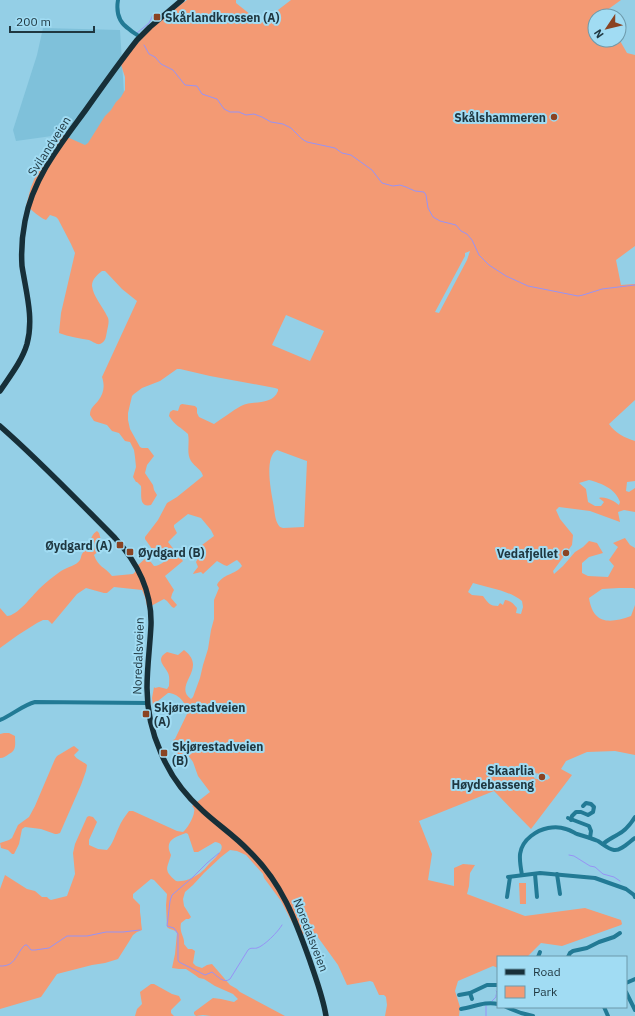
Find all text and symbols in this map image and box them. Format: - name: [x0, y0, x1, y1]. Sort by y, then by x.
- scale bar: [10, 8, 94, 34]
- north arrow: [587, 8, 627, 48]
- place label: Skårlandkrossen (A): [165, 10, 280, 25]
- marker: Skårlandkrossen (A): [152, 12, 162, 22]
- text: 200 m: [16, 14, 51, 29]
- text: N: [591, 26, 607, 41]
- place label: Skålshammeren: [454, 110, 546, 125]
- marker: Skålshammeren: [549, 112, 559, 122]
- street label: Svilandveien: [24, 113, 74, 179]
- place label: Øydgard (A): [45, 538, 112, 553]
- marker: Øydgard (A): [115, 540, 125, 550]
- place label: Øydgard (B): [138, 545, 205, 560]
- place label: Vedafjellet: [497, 546, 558, 561]
- marker: Øydgard (B): [125, 547, 135, 557]
- marker: Vedafjellet: [561, 548, 571, 558]
- street label: Noredalsveien: [129, 617, 147, 695]
- place label: Skjørestadveien (A): [154, 700, 245, 729]
- marker: Skjørestadveien (A): [141, 709, 151, 719]
- place label: Skjørestadveien (B): [172, 739, 263, 768]
- marker: Skjørestadveien (B): [159, 748, 169, 758]
- place label: Skaarlia Høydebasseng: [452, 763, 534, 792]
- marker: Skaarlia Høydebasseng: [537, 772, 547, 782]
- street label: Noredalsveien: [290, 896, 332, 974]
- legend: [497, 956, 627, 1008]
- text: Road: [533, 964, 561, 979]
- text: Park: [533, 984, 558, 999]

